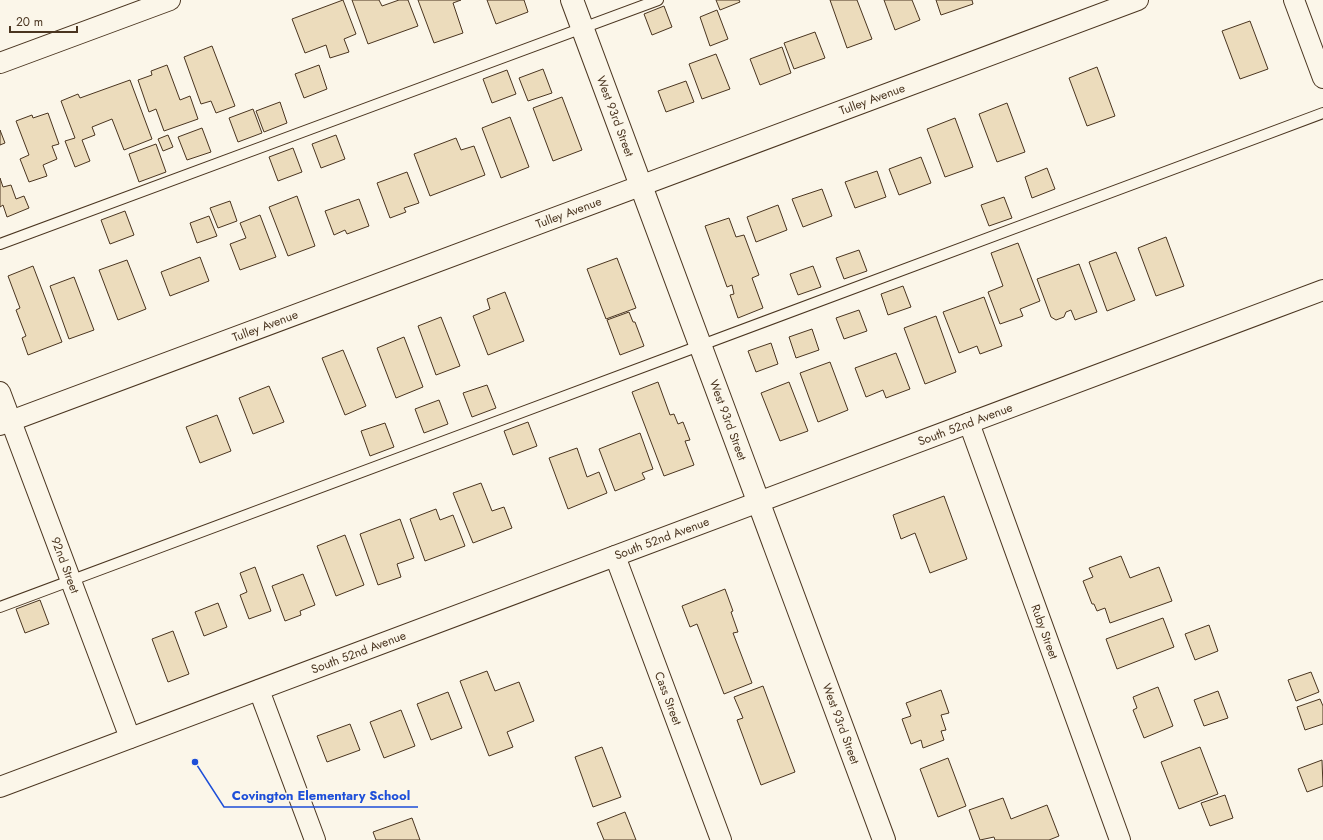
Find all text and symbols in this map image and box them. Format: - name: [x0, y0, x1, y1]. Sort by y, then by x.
- scale bar: [10, 8, 77, 34]
- text: 20 m: [16, 13, 43, 31]
- street label: West 93rd Street: [592, 73, 638, 159]
- street label: Tulley Avenue: [837, 79, 908, 120]
- street label: Tulley Avenue: [533, 192, 604, 233]
- street label: Tulley Avenue: [230, 306, 300, 346]
- street label: West 93rd Street: [705, 377, 751, 463]
- street label: South 52nd Avenue: [915, 398, 1015, 450]
- street label: South 52nd Avenue: [612, 512, 712, 564]
- street label: 92nd Street: [46, 534, 84, 596]
- street label: Ruby Street: [1026, 602, 1063, 662]
- street label: South 52nd Avenue: [309, 626, 409, 678]
- street label: Cass Street: [650, 669, 686, 728]
- street label: West 93rd Street: [818, 681, 864, 767]
- callout: Covington Elementary School: [224, 782, 418, 807]
- text: Covington Elementary School: [232, 786, 410, 805]

